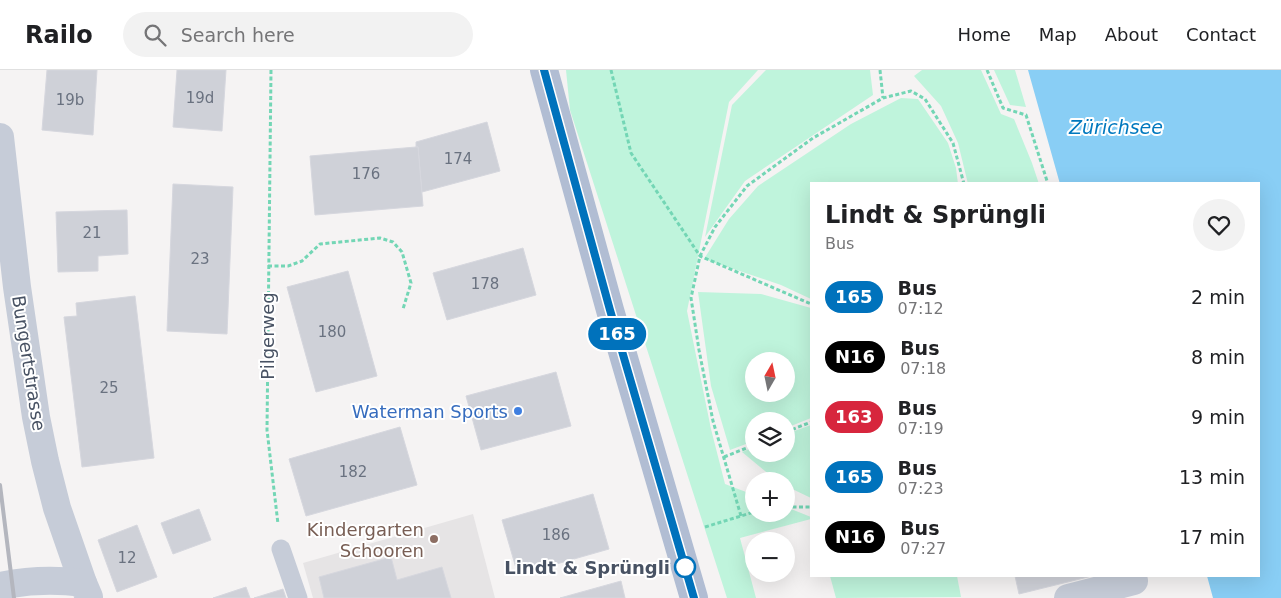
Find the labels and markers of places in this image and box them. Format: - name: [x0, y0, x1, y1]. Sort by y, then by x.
- place label: Waterman Sports: [352, 401, 508, 422]
- marker: Waterman Sports: [512, 405, 524, 417]
- place label: Kindergarten Schooren: [307, 519, 424, 561]
- marker: Kindergarten Schooren: [428, 533, 440, 545]
- marker: Lindt & Sprüngli: [674, 556, 696, 578]
- place label: Lindt & Sprüngli: [504, 557, 670, 578]

